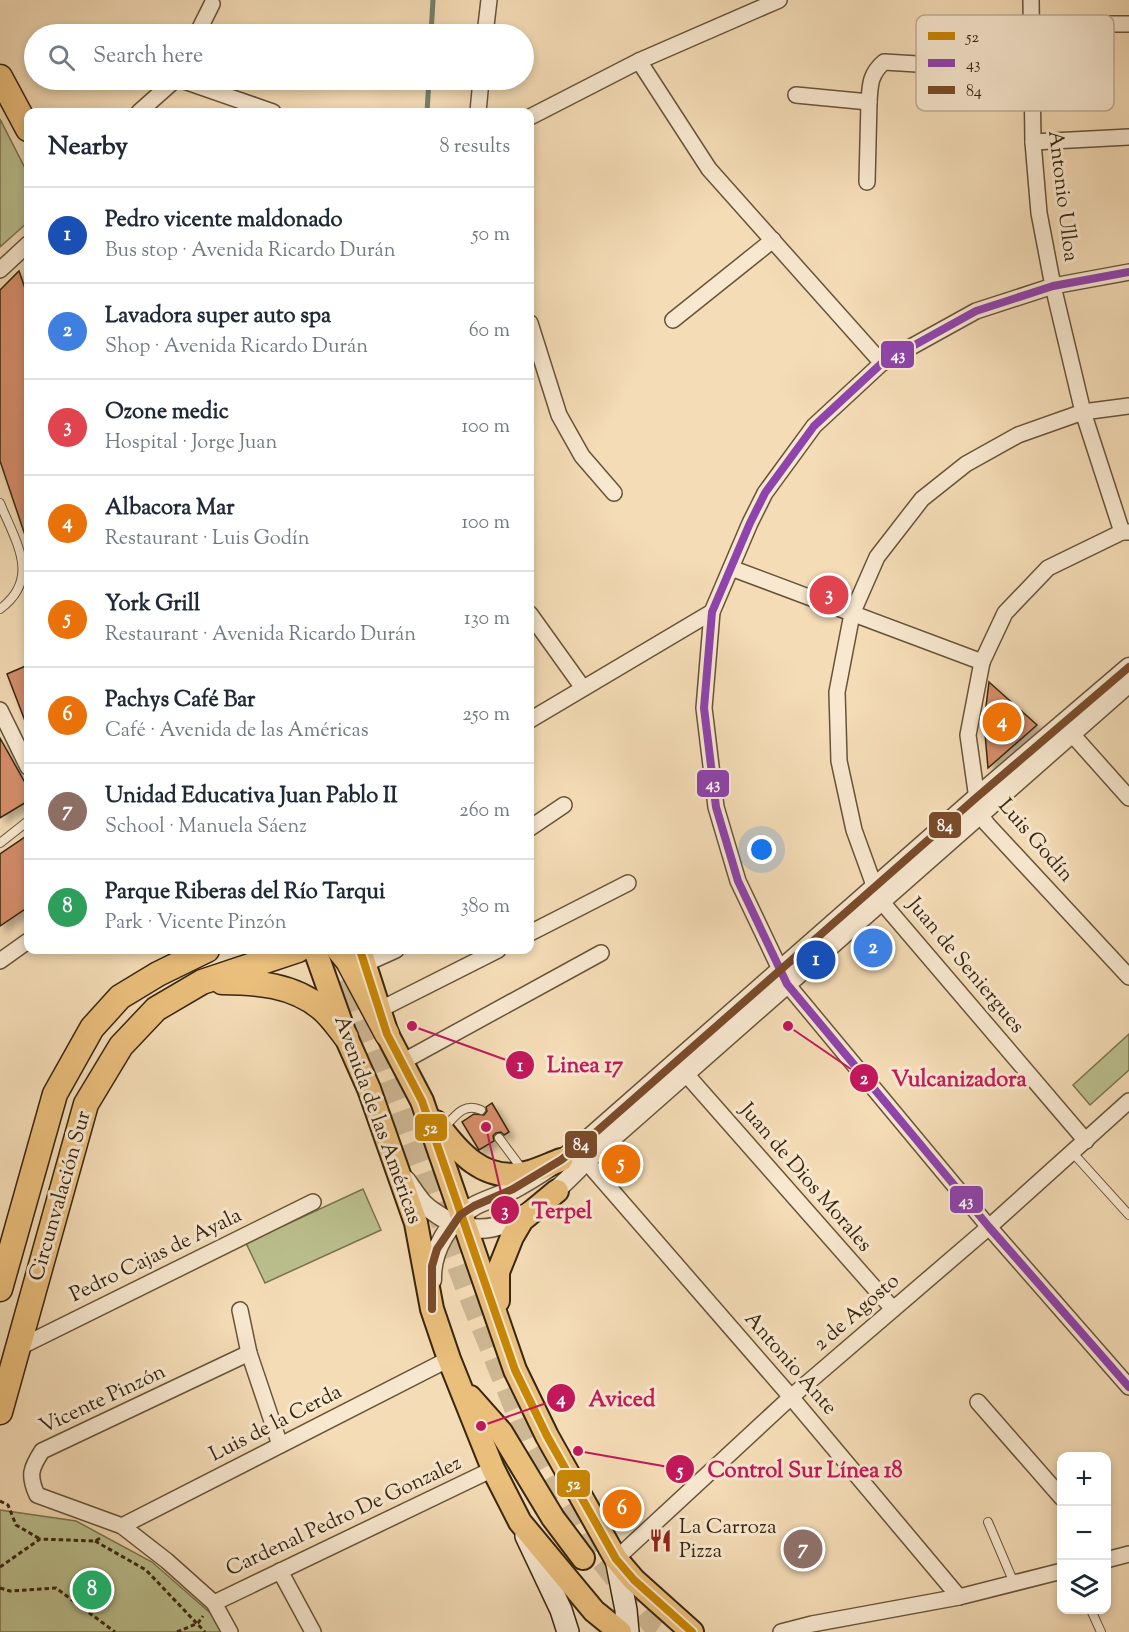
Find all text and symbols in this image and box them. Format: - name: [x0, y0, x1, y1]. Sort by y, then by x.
- legend: [916, 15, 1114, 111]
- search box: [24, 24, 534, 90]
- text: 52: [965, 27, 979, 50]
- icon: search: [45, 41, 78, 74]
- text: Search here: [93, 41, 203, 73]
- text: 43: [966, 54, 981, 77]
- text: 84: [966, 81, 982, 104]
- text: Nearby: [48, 129, 128, 166]
- street label: Antonio Ulloa: [1039, 129, 1085, 264]
- text: 8 results: [439, 133, 510, 162]
- text: Pedro vicente maldonado: [105, 205, 343, 237]
- text: 1: [64, 221, 71, 250]
- text: 50 m: [472, 221, 510, 250]
- text: Bus stop · Avenida Ricardo Durán: [105, 237, 396, 266]
- text: Lavadora super auto spa: [105, 301, 331, 333]
- text: 2: [63, 317, 72, 346]
- text: 60 m: [469, 317, 510, 346]
- text: Shop · Avenida Ricardo Durán: [105, 333, 368, 362]
- line badge: 43: [880, 340, 915, 369]
- text: 43: [890, 345, 906, 368]
- text: Ozone medic: [105, 397, 229, 429]
- text: 3: [63, 413, 72, 442]
- text: 100 m: [461, 413, 510, 442]
- text: Hospital · Jorge Juan: [105, 429, 277, 458]
- text: Albacora Mar: [105, 493, 234, 525]
- text: 4: [62, 509, 73, 538]
- text: 100 m: [461, 509, 510, 538]
- text: Restaurant · Luis Godín: [105, 525, 309, 554]
- pin: 3: [810, 572, 848, 618]
- text: York Grill: [105, 589, 200, 621]
- text: 5: [64, 605, 71, 634]
- text: 130 m: [464, 605, 510, 634]
- text: Restaurant · Avenida Ricardo Durán: [105, 621, 416, 650]
- text: Pachys Café Bar: [105, 685, 255, 717]
- pin: 4: [982, 700, 1022, 744]
- text: 6: [63, 701, 72, 730]
- text: 250 m: [462, 701, 510, 730]
- text: Café · Avenida de las Américas: [105, 717, 369, 746]
- line badge: 43: [696, 769, 730, 798]
- text: 43: [705, 774, 721, 797]
- text: Unidad Educativa Juan Pablo II: [105, 781, 397, 813]
- street label: Luis Godín: [990, 793, 1080, 889]
- text: 7: [62, 797, 73, 826]
- text: 260 m: [459, 797, 510, 826]
- line badge: 84: [928, 811, 962, 839]
- text: School · Manuela Sáenz: [105, 813, 307, 842]
- text: 84: [937, 816, 953, 839]
- your location: [747, 835, 776, 864]
- text: Parque Riberas del Río Tarqui: [105, 877, 385, 909]
- street label: Juan de Seniergues: [898, 891, 1031, 1040]
- text: 8: [63, 893, 73, 922]
- text: 380 m: [461, 893, 510, 922]
- text: Park · Vicente Pinzón: [105, 909, 287, 938]
- pin: 2: [854, 926, 892, 970]
- pin: 1: [796, 938, 836, 982]
- street label: Avenida de las Américas: [325, 1012, 429, 1228]
- callout: Linea 17: [505, 1045, 635, 1085]
- text: Linea 17: [547, 1051, 624, 1083]
- text: 1: [517, 1054, 524, 1080]
- callout: Vulcanizadora: [849, 1058, 1038, 1098]
- text: Vulcanizadora: [891, 1065, 1027, 1097]
- text: 2: [860, 1067, 869, 1093]
- street label: Juan de Dios Morales: [731, 1096, 878, 1259]
- street label: Circunvalación Sur: [22, 1107, 100, 1285]
- line badge: 52: [414, 1113, 448, 1142]
- text: 52: [423, 1118, 438, 1141]
- line badge: 84: [564, 1130, 598, 1159]
- text: 84: [573, 1135, 589, 1158]
- pin: 5: [602, 1142, 640, 1186]
- line badge: 43: [949, 1185, 984, 1214]
- callout: Terpel: [490, 1190, 604, 1230]
- text: 43: [958, 1191, 974, 1214]
- text: Terpel: [532, 1197, 593, 1229]
- text: 3: [501, 1199, 509, 1225]
- street label: Pedro Cajas de Ayala: [65, 1201, 247, 1311]
- street label: 2 de Agosto: [807, 1267, 907, 1359]
- street label: Antonio Ante: [737, 1306, 843, 1422]
- street label: Vicente Pinzón: [35, 1358, 171, 1442]
- street label: Luis de la Cerda: [205, 1378, 348, 1470]
- callout: Aviced: [546, 1378, 667, 1418]
- text: Aviced: [589, 1385, 656, 1417]
- text: 4: [555, 1387, 566, 1413]
- street label: Cardenal Pedro De Gonzalez: [221, 1449, 467, 1585]
- callout: Control Sur Línea 18: [665, 1449, 914, 1489]
- map controls: [1057, 1452, 1111, 1614]
- button: +: [1057, 1452, 1111, 1506]
- text: Control Sur Línea 18: [707, 1456, 903, 1488]
- text: 5: [675, 1459, 684, 1485]
- line badge: 52: [556, 1469, 591, 1498]
- text: 52: [566, 1474, 581, 1497]
- pin: 6: [602, 1486, 642, 1532]
- button: −: [1057, 1506, 1111, 1560]
- place label: La Carroza Pizza: [679, 1513, 777, 1567]
- pin: 7: [784, 1526, 822, 1572]
- restaurant icon: La Carroza Pizza: [648, 1527, 674, 1553]
- button: layers: [1057, 1560, 1111, 1614]
- pin: 8: [72, 1568, 112, 1612]

